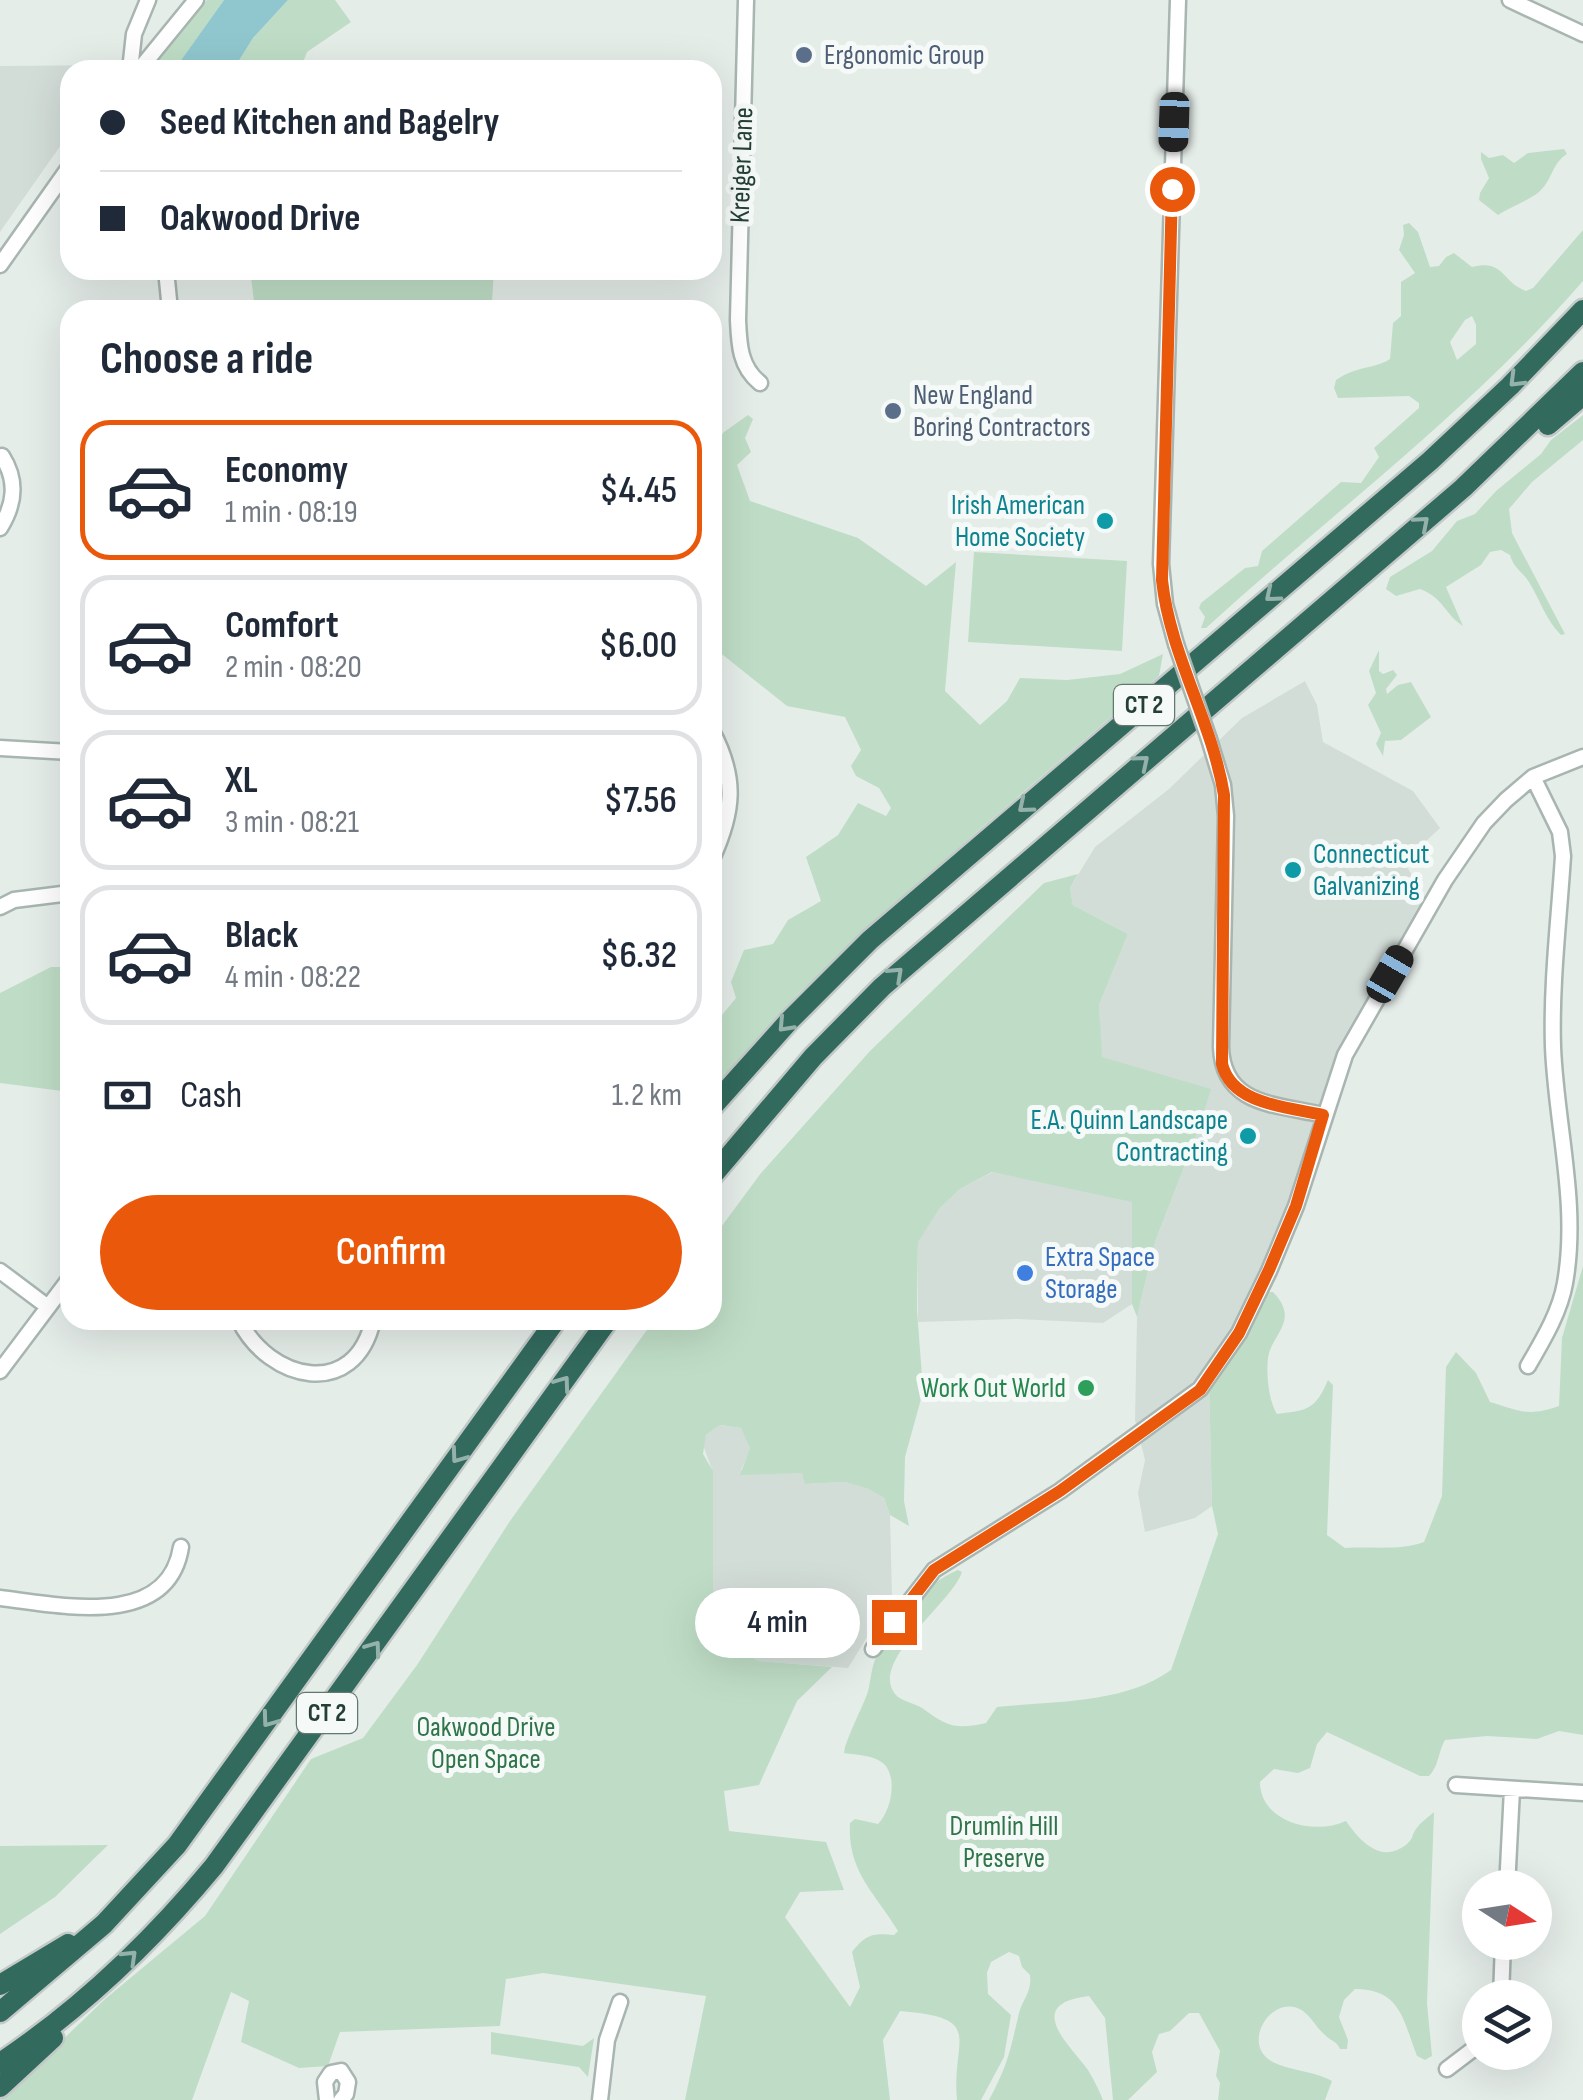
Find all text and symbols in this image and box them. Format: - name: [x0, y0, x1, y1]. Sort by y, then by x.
- place label: Ergonomic Group: [824, 39, 984, 72]
- marker: Ergonomic Group: [793, 44, 815, 66]
- car: [1158, 91, 1190, 153]
- text: Seed Kitchen and Bagelry: [160, 100, 499, 145]
- street label: Kreiger Lane: [723, 107, 761, 223]
- route start: [1150, 167, 1195, 212]
- text: Oakwood Drive: [160, 196, 361, 241]
- text: Choose a ride: [100, 332, 313, 387]
- one-way arrow: [1510, 369, 1528, 387]
- place label: New England Boring Contractors: [913, 379, 1091, 444]
- marker: New England Boring Contractors: [882, 400, 904, 422]
- icon: car: [105, 445, 195, 535]
- text: Economy: [225, 448, 348, 493]
- text: $4.45: [600, 468, 677, 513]
- place label: Irish American Home Society: [951, 489, 1085, 554]
- text: 1 min · 08:19: [225, 493, 358, 532]
- marker: Irish American Home Society: [1094, 510, 1116, 532]
- one-way arrow: [1411, 517, 1429, 535]
- one-way arrow: [1266, 584, 1284, 602]
- icon: car: [105, 600, 195, 690]
- text: Comfort: [225, 603, 339, 648]
- text: $6.00: [599, 623, 677, 668]
- text: 2 min · 08:20: [225, 648, 362, 687]
- road number: CT 2: [1114, 685, 1174, 725]
- icon: car: [105, 755, 195, 845]
- one-way arrow: [1130, 756, 1148, 774]
- text: XL: [225, 758, 258, 803]
- text: $7.56: [604, 778, 677, 823]
- one-way arrow: [1019, 795, 1037, 813]
- text: 3 min · 08:21: [225, 803, 359, 842]
- place label: Connecticut Galvanizing: [1313, 838, 1429, 903]
- marker: Connecticut Galvanizing: [1282, 859, 1304, 881]
- icon: car: [105, 910, 195, 1000]
- text: Black: [225, 913, 298, 958]
- text: $6.32: [600, 933, 677, 978]
- car: [1362, 941, 1418, 1007]
- text: 4 min · 08:22: [225, 958, 361, 997]
- one-way arrow: [884, 968, 902, 986]
- one-way arrow: [779, 1013, 797, 1032]
- icon: cash: [100, 1068, 155, 1123]
- text: Cash: [180, 1073, 242, 1118]
- text: 1.2 km: [612, 1076, 682, 1115]
- place label: E.A. Quinn Landscape Contracting: [1031, 1104, 1228, 1169]
- marker: E.A. Quinn Landscape Contracting: [1237, 1125, 1259, 1147]
- button: Confirm: [100, 1195, 682, 1310]
- place label: Extra Space Storage: [1045, 1241, 1155, 1306]
- marker: Extra Space Storage: [1014, 1262, 1036, 1284]
- place label: Work Out World: [921, 1372, 1066, 1405]
- one-way arrow: [551, 1376, 569, 1395]
- marker: Work Out World: [1075, 1377, 1097, 1399]
- one-way arrow: [453, 1445, 470, 1463]
- callout: 4 min: [694, 1587, 859, 1657]
- route end: [872, 1600, 917, 1645]
- text: 4 min: [747, 1603, 808, 1642]
- one-way arrow: [362, 1640, 380, 1659]
- road number: CT 2: [297, 1693, 357, 1733]
- one-way arrow: [263, 1709, 281, 1728]
- park label: Oakwood Drive Open Space: [417, 1711, 555, 1776]
- park label: Drumlin Hill Preserve: [950, 1810, 1058, 1875]
- north arrow: [1462, 1870, 1552, 1960]
- map controls: [1462, 1870, 1552, 2070]
- one-way arrow: [118, 1951, 136, 1969]
- button: layers: [1462, 1980, 1552, 2070]

